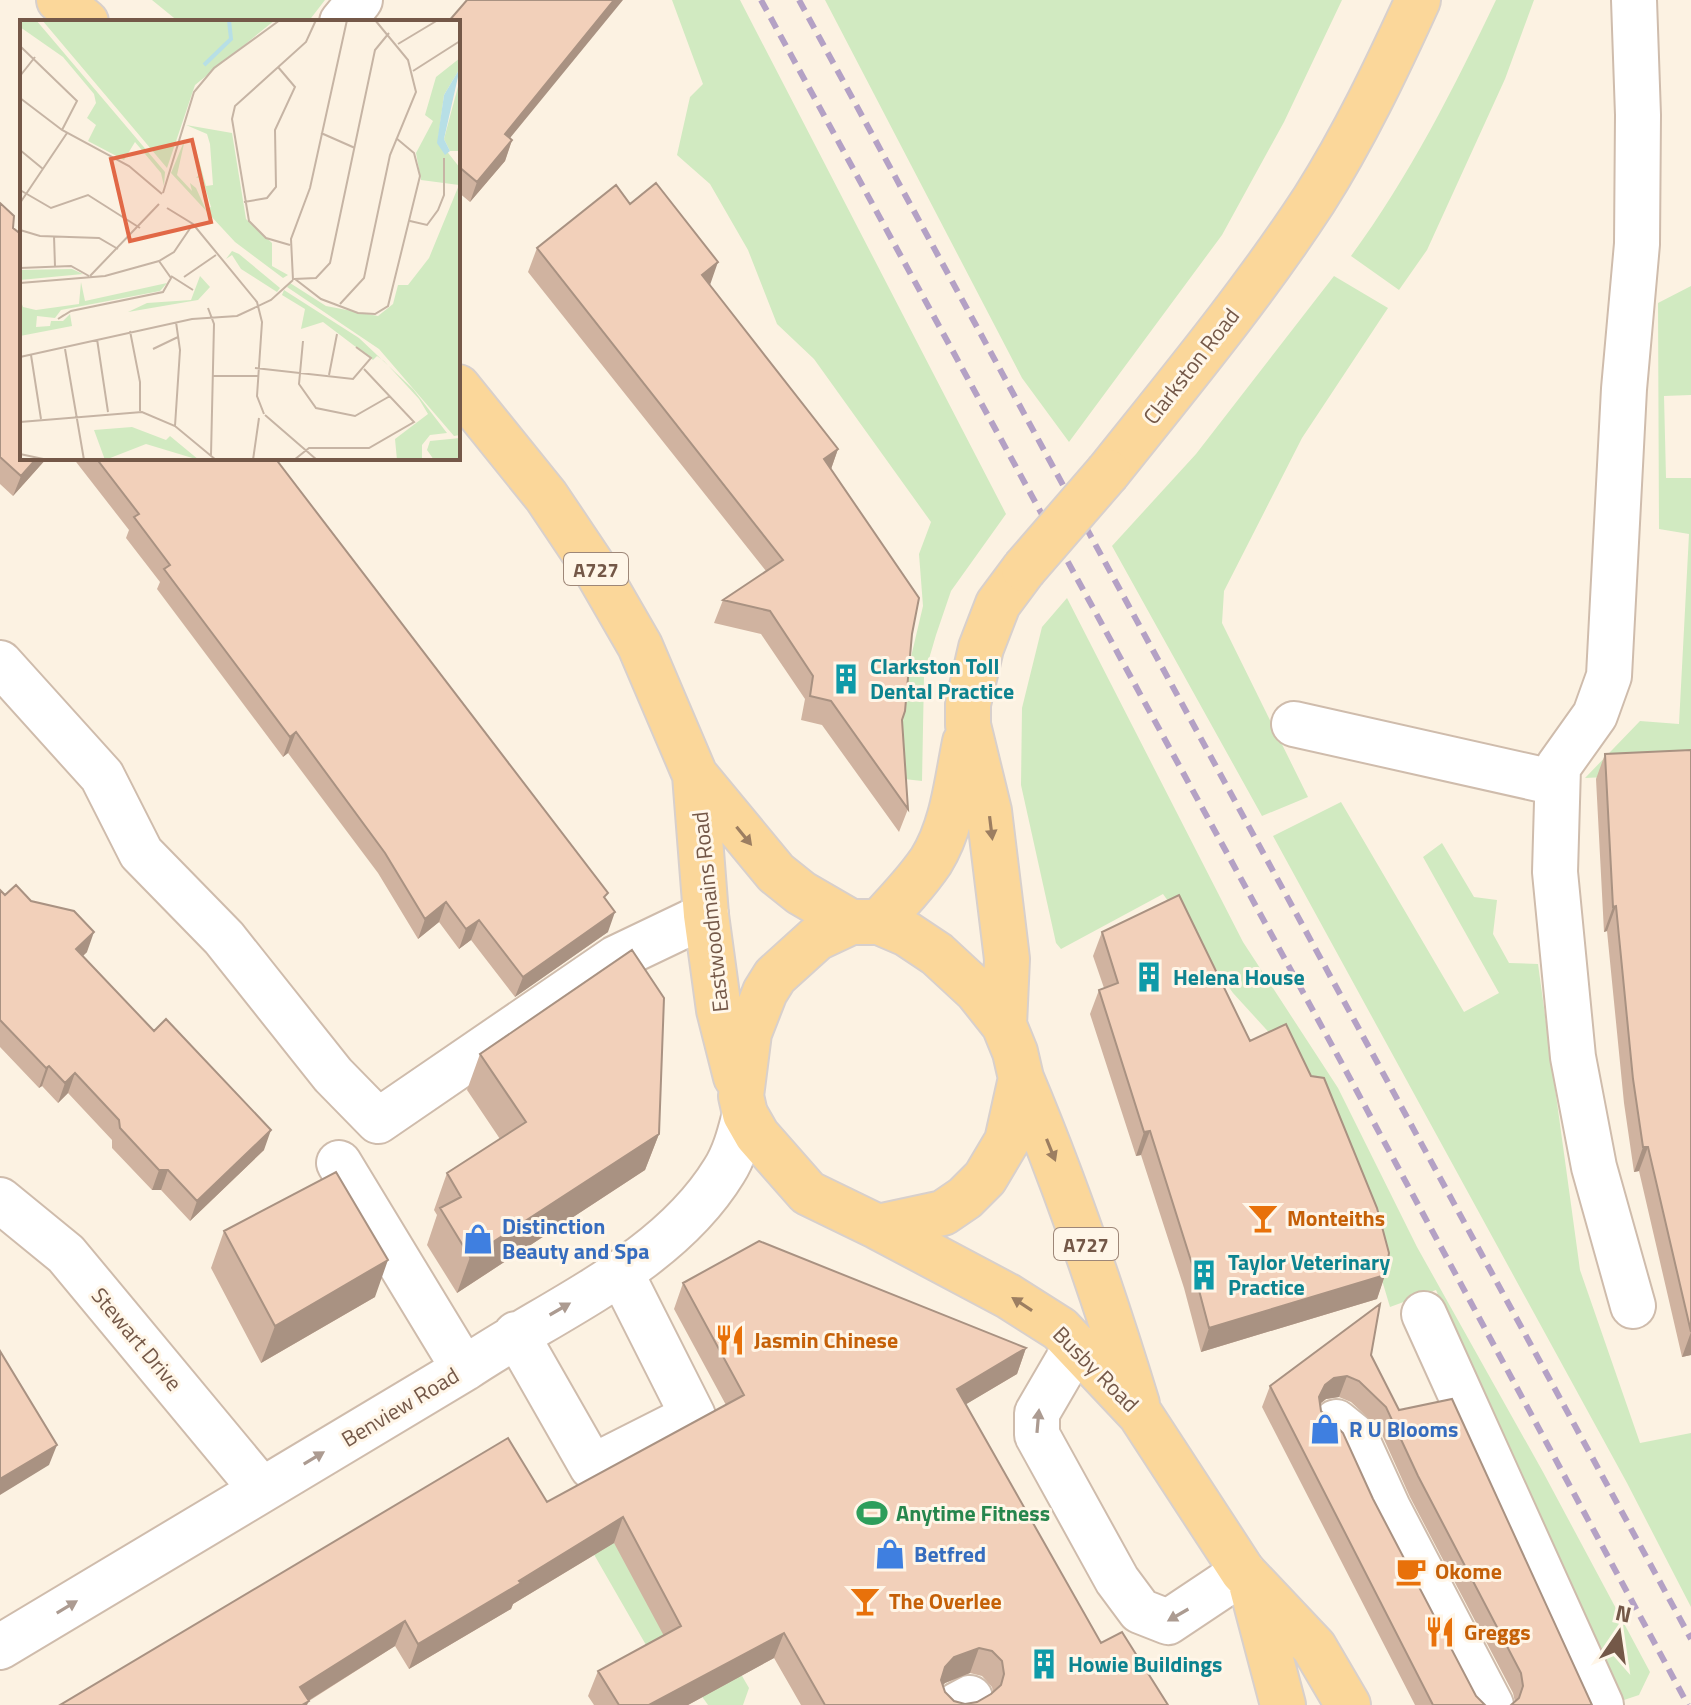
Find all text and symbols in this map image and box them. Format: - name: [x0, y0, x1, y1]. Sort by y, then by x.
- inset map: [20, 20, 460, 460]
- street label: Clarkston Road: [1134, 300, 1248, 432]
- road number: A727: [564, 553, 628, 585]
- place label: Clarkston Toll Dental Practice: [870, 649, 1014, 708]
- building icon: Clarkston Toll Dental Practice: [829, 662, 863, 696]
- street label: Eastwoodmains Road: [683, 810, 737, 1014]
- one-way arrow: [985, 816, 998, 841]
- one-way arrow: [735, 826, 752, 846]
- building icon: Helena House: [1132, 960, 1166, 994]
- place label: Helena House: [1173, 960, 1305, 994]
- one-way arrow: [1045, 1138, 1058, 1162]
- bar icon: Monteiths: [1246, 1201, 1280, 1235]
- place label: Monteiths: [1287, 1201, 1385, 1235]
- place label: Distinction Beauty and Spa: [502, 1209, 649, 1268]
- shop icon: Distinction Beauty and Spa: [461, 1222, 495, 1256]
- road number: A727: [1054, 1228, 1118, 1260]
- place label: Taylor Veterinary Practice: [1228, 1245, 1390, 1304]
- building icon: Taylor Veterinary Practice: [1187, 1258, 1221, 1292]
- street label: Stewart Drive: [83, 1280, 191, 1398]
- one-way arrow: [1011, 1297, 1032, 1312]
- one-way arrow: [549, 1302, 571, 1316]
- street label: Busby Road: [1045, 1318, 1147, 1420]
- restaurant icon: Jasmin Chinese: [713, 1323, 747, 1357]
- place label: Jasmin Chinese: [754, 1323, 898, 1357]
- street label: Benview Road: [335, 1358, 465, 1456]
- one-way arrow: [1032, 1409, 1045, 1434]
- shop icon: R U Blooms: [1308, 1412, 1342, 1446]
- place label: R U Blooms: [1349, 1412, 1458, 1446]
- one-way arrow: [303, 1451, 325, 1465]
- sports icon: Anytime Fitness: [855, 1496, 889, 1530]
- place label: Anytime Fitness: [896, 1496, 1050, 1530]
- shop icon: Betfred: [873, 1537, 907, 1571]
- place label: Betfred: [914, 1537, 986, 1571]
- cafe icon: Okome: [1394, 1554, 1428, 1588]
- place label: Okome: [1435, 1554, 1502, 1588]
- bar icon: The Overlee: [848, 1584, 882, 1618]
- place label: The Overlee: [889, 1584, 1002, 1618]
- north arrow: [1579, 1593, 1659, 1673]
- text: N: [1612, 1595, 1635, 1632]
- one-way arrow: [56, 1600, 78, 1614]
- one-way arrow: [1167, 1607, 1189, 1621]
- restaurant icon: Greggs: [1423, 1615, 1457, 1649]
- place label: Greggs: [1464, 1615, 1531, 1649]
- building icon: Howie Buildings: [1027, 1647, 1061, 1681]
- place label: Howie Buildings: [1068, 1647, 1222, 1681]

